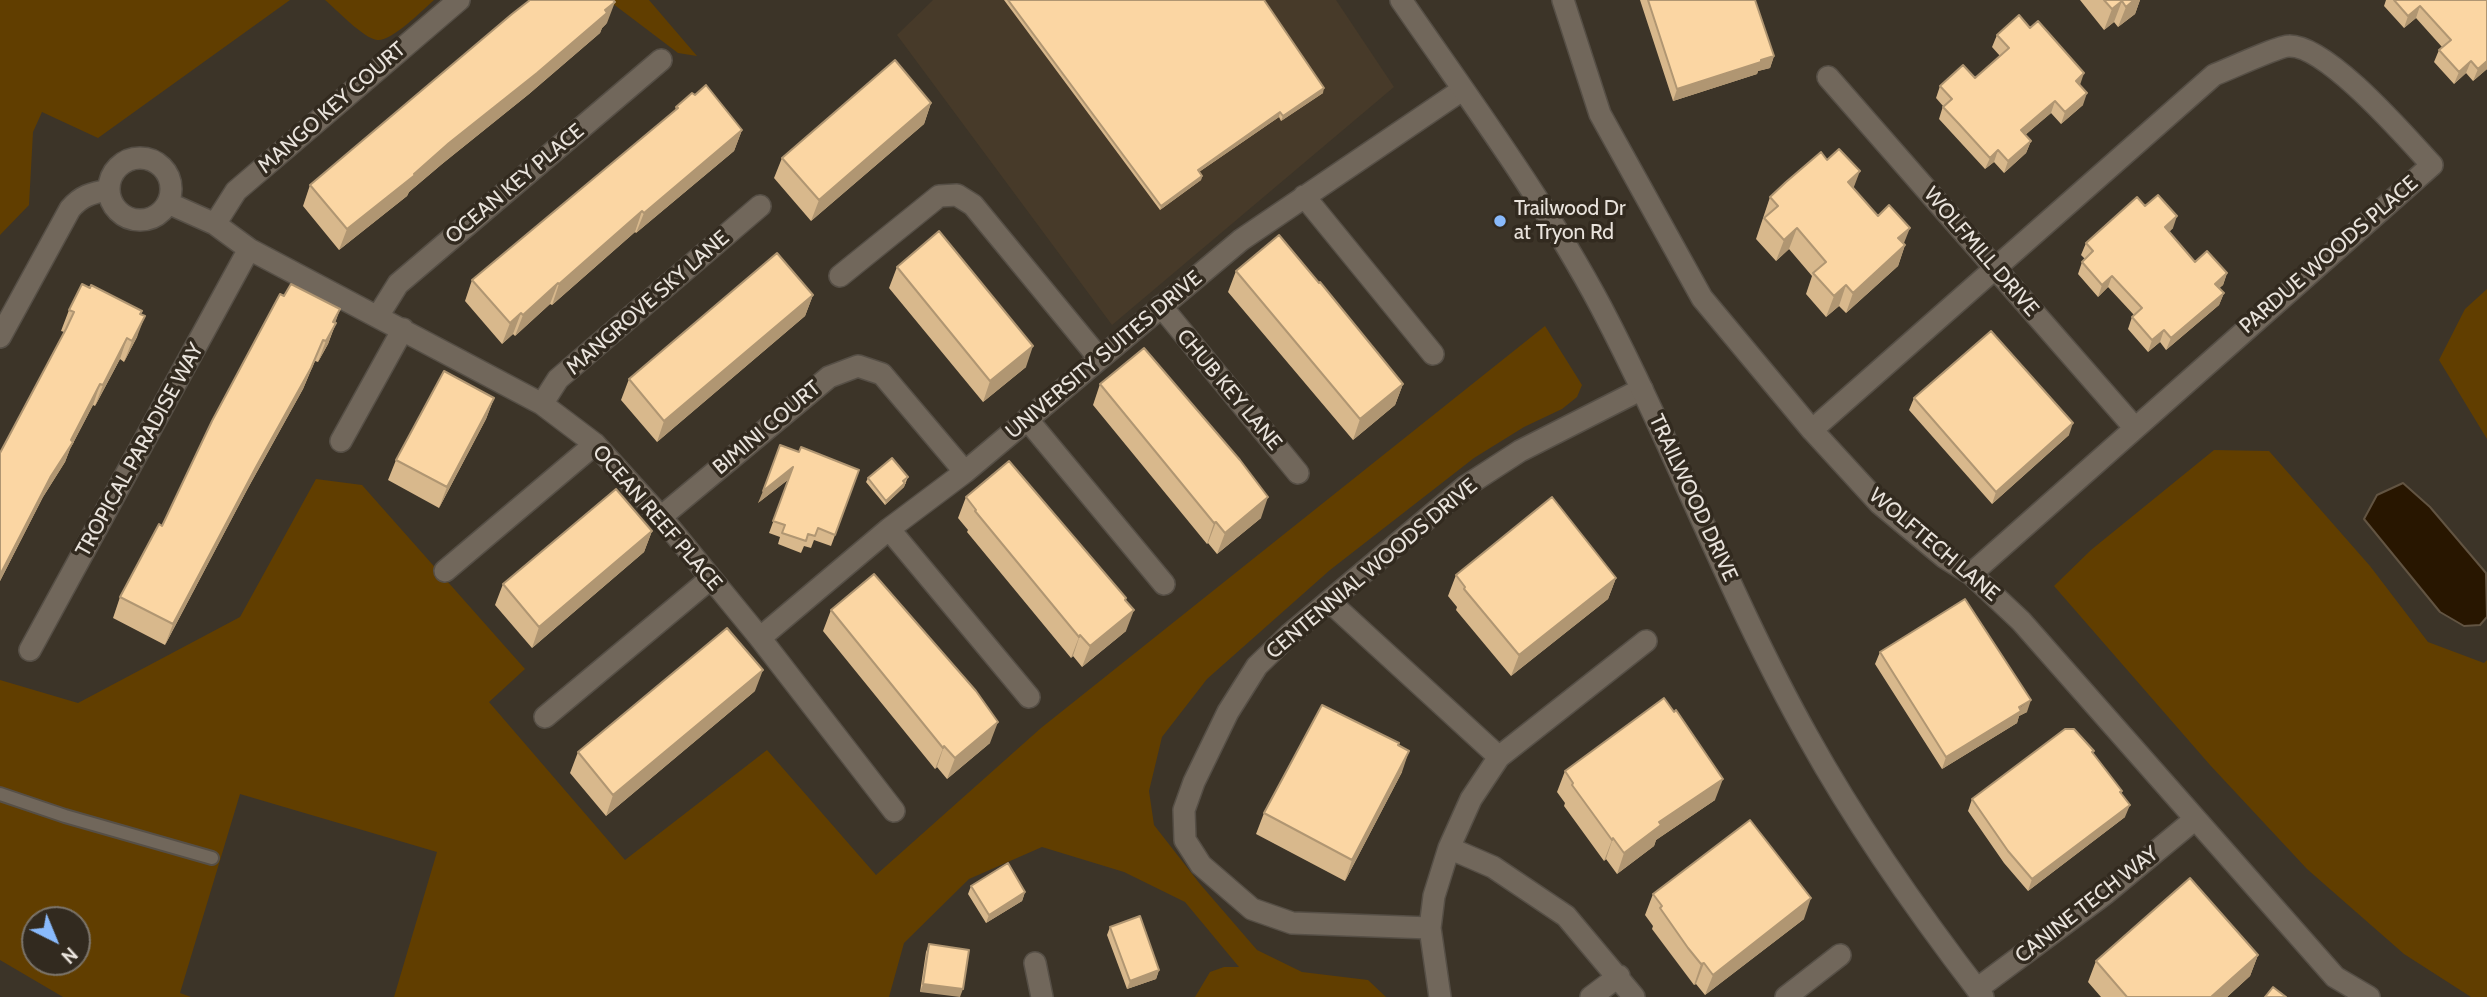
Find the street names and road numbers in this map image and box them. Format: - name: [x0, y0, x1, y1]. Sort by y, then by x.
- street label: MANGO KEY COURT: [253, 37, 411, 179]
- street label: OCEAN KEY PLACE: [441, 119, 589, 249]
- street label: PARDUE WOODS PLACE: [2235, 171, 2423, 339]
- street label: WOLFMILL DRIVE: [1918, 182, 2044, 322]
- street label: MANGROVE SKY LANE: [562, 225, 734, 381]
- street label: UNIVERSITY SUITES DRIVE: [1001, 266, 1207, 444]
- street label: CHUB KEY LANE: [1171, 324, 1287, 456]
- street label: TROPICAL PARADISE WAY: [71, 339, 209, 561]
- street label: BIMINI COURT: [708, 376, 826, 480]
- street label: TRAILWOOD DRIVE: [1643, 411, 1743, 585]
- street label: OCEAN REEF PLACE: [587, 440, 727, 596]
- street label: CENTENNIAL WOODS DRIVE: [1262, 473, 1482, 665]
- street label: WOLFTECH LANE: [1864, 483, 2004, 607]
- street label: CANINE TECH WAY: [2010, 841, 2164, 969]

